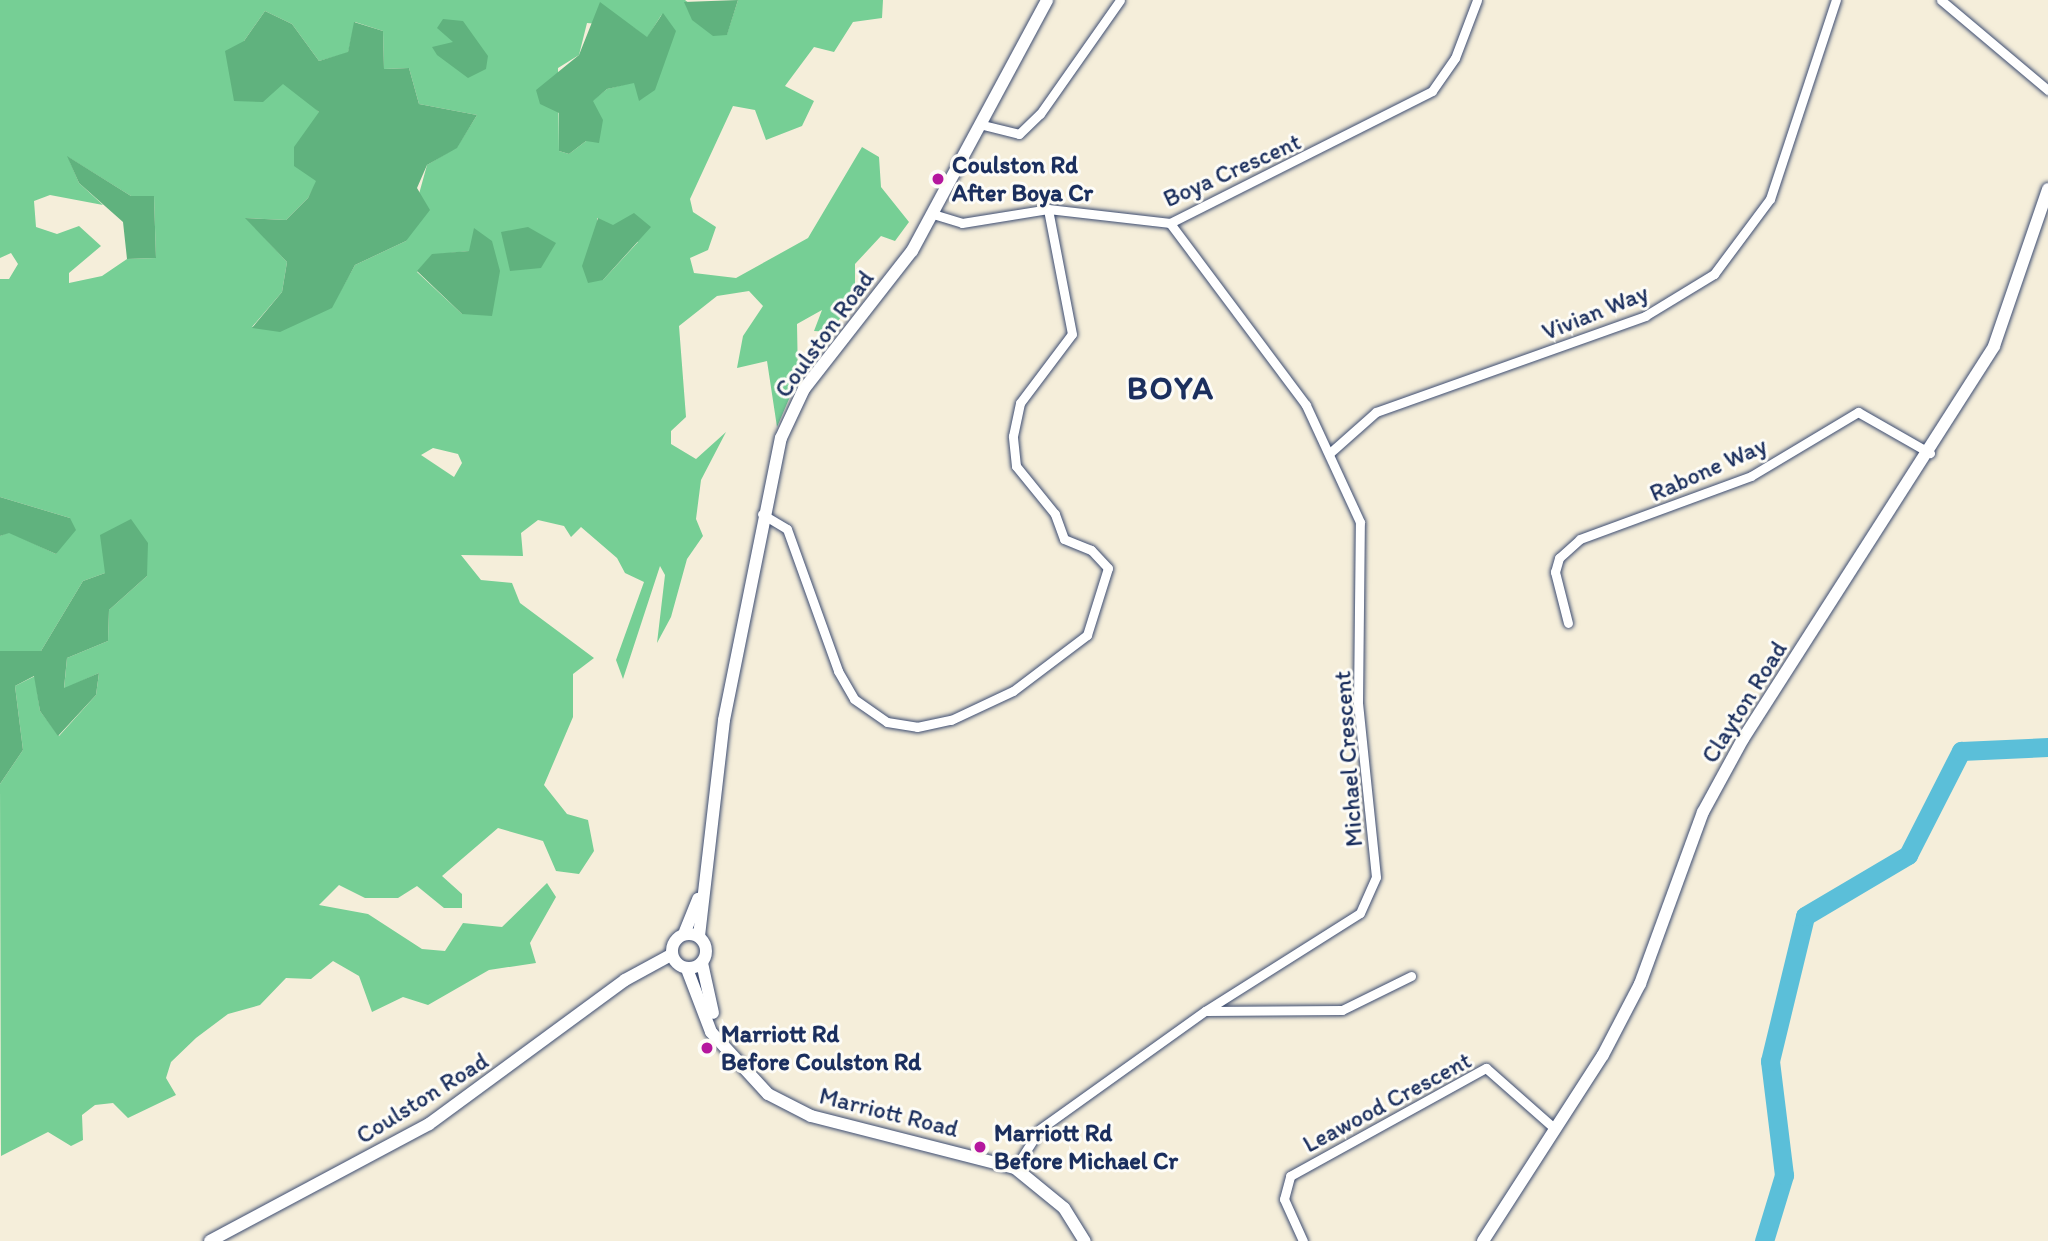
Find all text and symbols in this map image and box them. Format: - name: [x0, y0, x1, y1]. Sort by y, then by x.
- street label: Boya Crescent: [1158, 127, 1306, 213]
- place label: Coulston Rd After Boya Cr: [952, 151, 1092, 207]
- marker: Coulston Rd After Boya Cr: [930, 171, 946, 187]
- street label: Coulston Road: [768, 265, 880, 403]
- street label: Vivian Way: [1538, 278, 1652, 346]
- district label: BOYA: [1126, 369, 1216, 407]
- street label: Rabone Way: [1645, 430, 1771, 508]
- street label: Clayton Road: [1695, 636, 1793, 768]
- street label: Michael Crescent: [1327, 670, 1369, 848]
- place label: Marriott Rd Before Coulston Rd: [721, 1020, 921, 1076]
- marker: Marriott Rd Before Coulston Rd: [699, 1040, 715, 1056]
- street label: Coulston Road: [351, 1046, 493, 1150]
- street label: Leawood Crescent: [1298, 1046, 1476, 1158]
- street label: Marriott Road: [816, 1081, 962, 1143]
- place label: Marriott Rd Before Michael Cr: [994, 1119, 1177, 1175]
- marker: Marriott Rd Before Michael Cr: [972, 1139, 988, 1155]

